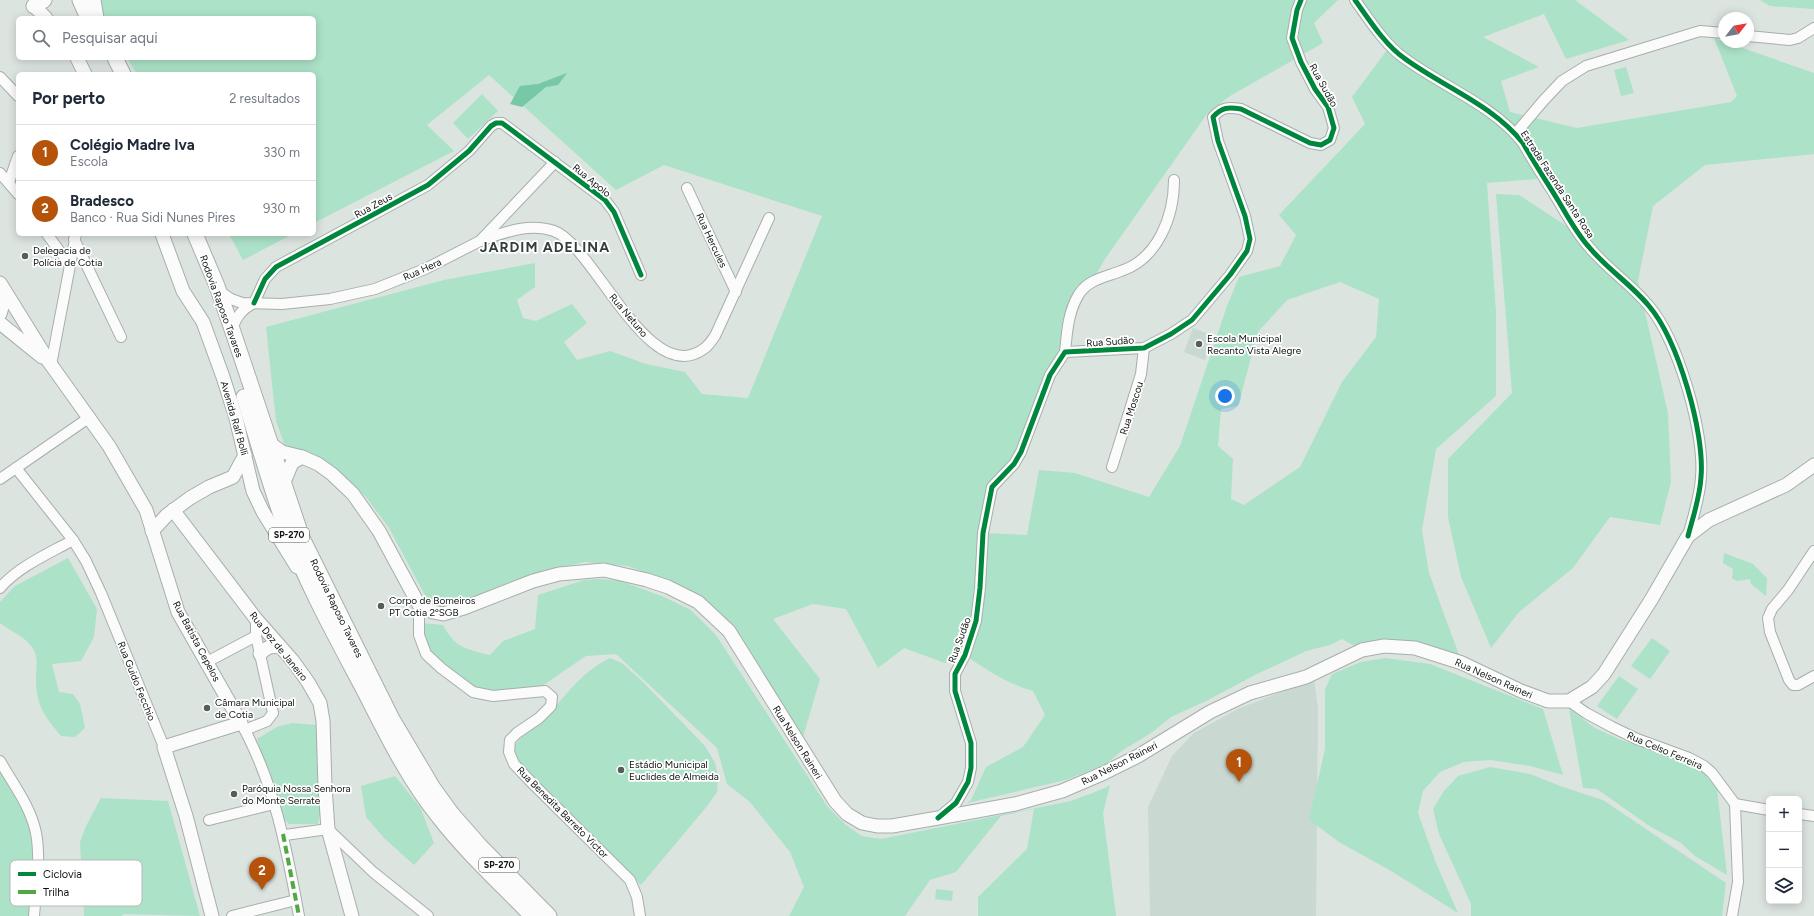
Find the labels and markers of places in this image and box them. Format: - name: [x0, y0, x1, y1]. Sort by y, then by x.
- place label: Delegacia de Polícia de Cotia: [33, 244, 102, 269]
- marker: Delegacia de Polícia de Cotia: [20, 251, 30, 261]
- place label: Escola Municipal Recanto Vista Alegre: [1207, 332, 1302, 357]
- marker: Escola Municipal Recanto Vista Alegre: [1194, 339, 1204, 349]
- place label: Corpo de Bomeiros PT Cotia 2ºSGB: [389, 594, 476, 619]
- marker: Corpo de Bomeiros PT Cotia 2ºSGB: [376, 601, 386, 611]
- place label: Câmara Municipal de Cotia: [215, 696, 295, 721]
- marker: Câmara Municipal de Cotia: [202, 703, 212, 713]
- pin: 1: [1226, 749, 1252, 782]
- place label: Estádio Municipal Euclides de Almeida: [629, 758, 719, 783]
- marker: Estádio Municipal Euclides de Almeida: [616, 765, 626, 775]
- place label: Paróquia Nossa Senhora do Monte Serrate: [242, 782, 351, 807]
- marker: Paróquia Nossa Senhora do Monte Serrate: [229, 789, 239, 799]
- pin: 2: [249, 857, 275, 890]

